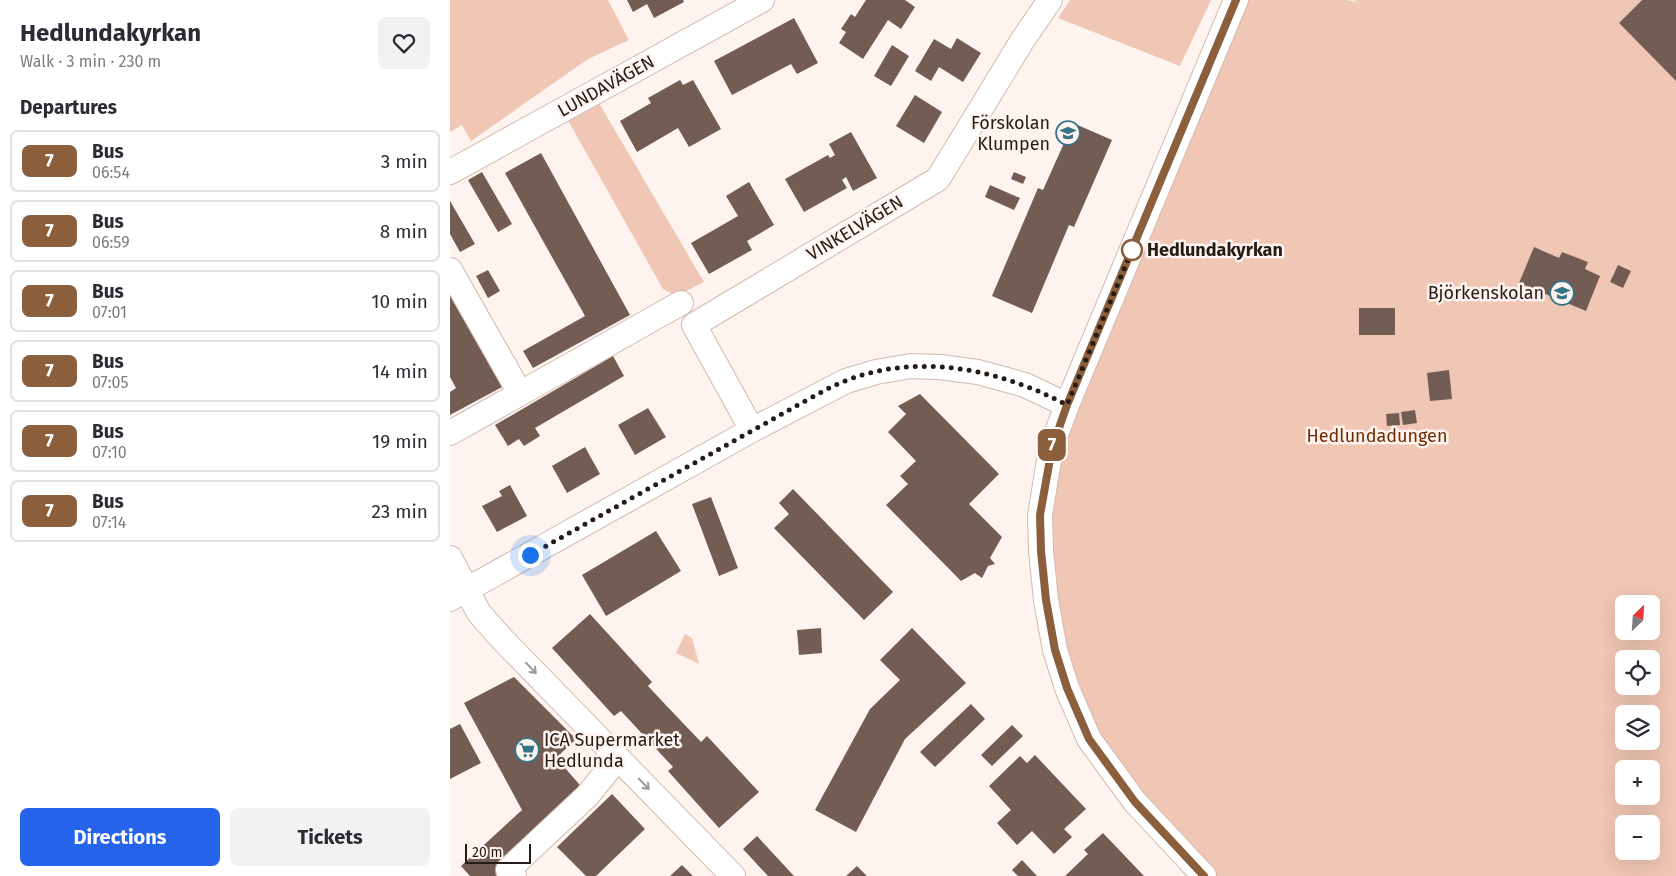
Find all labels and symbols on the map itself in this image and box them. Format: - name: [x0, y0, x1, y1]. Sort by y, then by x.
- street label: LUNDAVÄGEN: [554, 50, 658, 122]
- place label: Förskolan Klumpen: [971, 112, 1050, 155]
- school or university icon: Förskolan Klumpen: [1055, 120, 1081, 146]
- street label: VINKELVÄGEN: [803, 191, 907, 265]
- marker: Hedlundakyrkan: [1121, 239, 1143, 261]
- place label: Hedlundakyrkan: [1147, 239, 1283, 261]
- school or university icon: Björkenskolan: [1549, 280, 1575, 306]
- place label: Björkenskolan: [1428, 282, 1544, 304]
- park label: Hedlundadungen: [1307, 425, 1447, 447]
- line badge: 7: [1036, 429, 1068, 461]
- your location: [518, 543, 543, 568]
- north arrow: [1615, 595, 1660, 640]
- one-way arrow: [525, 662, 537, 674]
- place label: ICA Supermarket Hedlunda: [544, 729, 680, 772]
- supermarket icon: ICA Supermarket Hedlunda: [514, 737, 540, 763]
- one-way arrow: [638, 778, 650, 791]
- scale bar: [465, 841, 531, 864]

